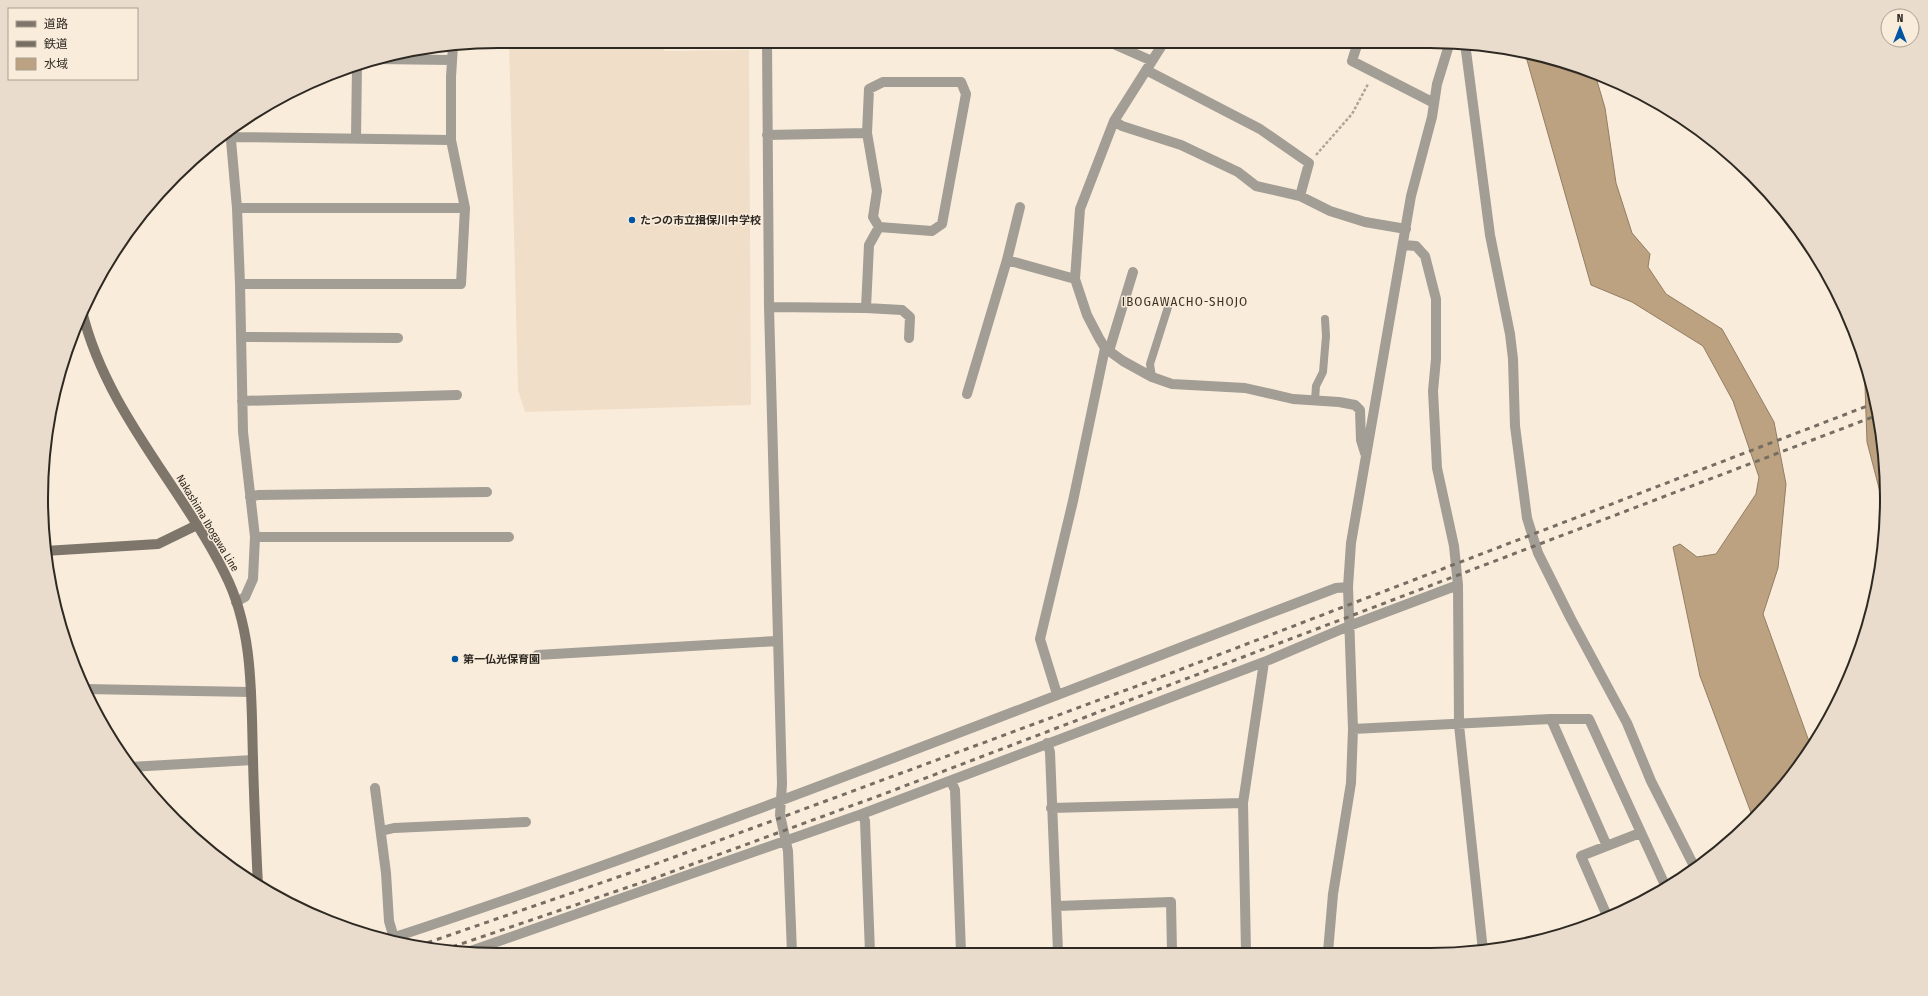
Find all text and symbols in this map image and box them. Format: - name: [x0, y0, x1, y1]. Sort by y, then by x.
- legend: [8, 8, 138, 80]
- north arrow: [1880, 8, 1920, 48]
- text: N: [1897, 12, 1903, 25]
- text: 道路: [44, 17, 68, 31]
- text: 鉄道: [44, 37, 68, 51]
- text: 水域: [44, 57, 68, 71]
- place label: たつの市立揖保川中学校: [640, 214, 761, 227]
- marker: たつの市立揖保川中学校: [627, 215, 637, 225]
- district label: IBOGAWACHO-SHOJO: [1122, 294, 1248, 309]
- street label: Nakashima Ibogawa Line: [173, 472, 242, 574]
- place label: 第一仏光保育園: [463, 653, 540, 666]
- marker: 第一仏光保育園: [450, 654, 460, 664]

